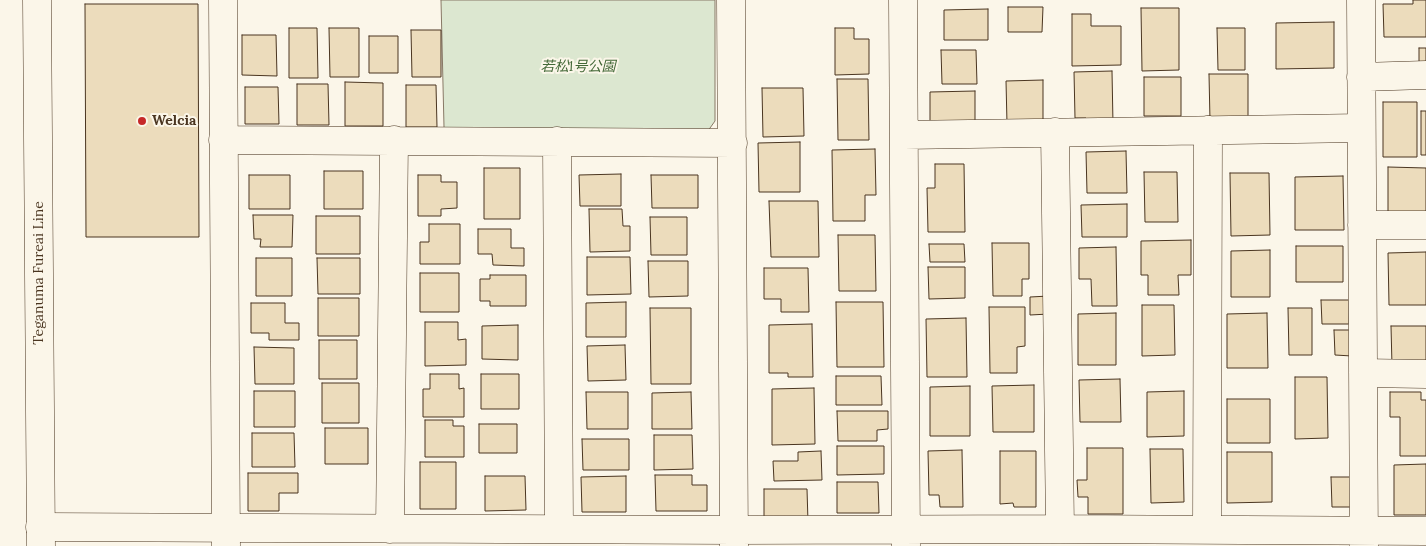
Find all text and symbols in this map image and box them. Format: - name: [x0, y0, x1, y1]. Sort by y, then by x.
- park label: 若松1号公園: [541, 59, 615, 75]
- place label: Welcia: [152, 113, 196, 129]
- marker: Welcia: [136, 115, 148, 127]
- street label: Teganuma Fureai Line: [31, 201, 47, 345]

